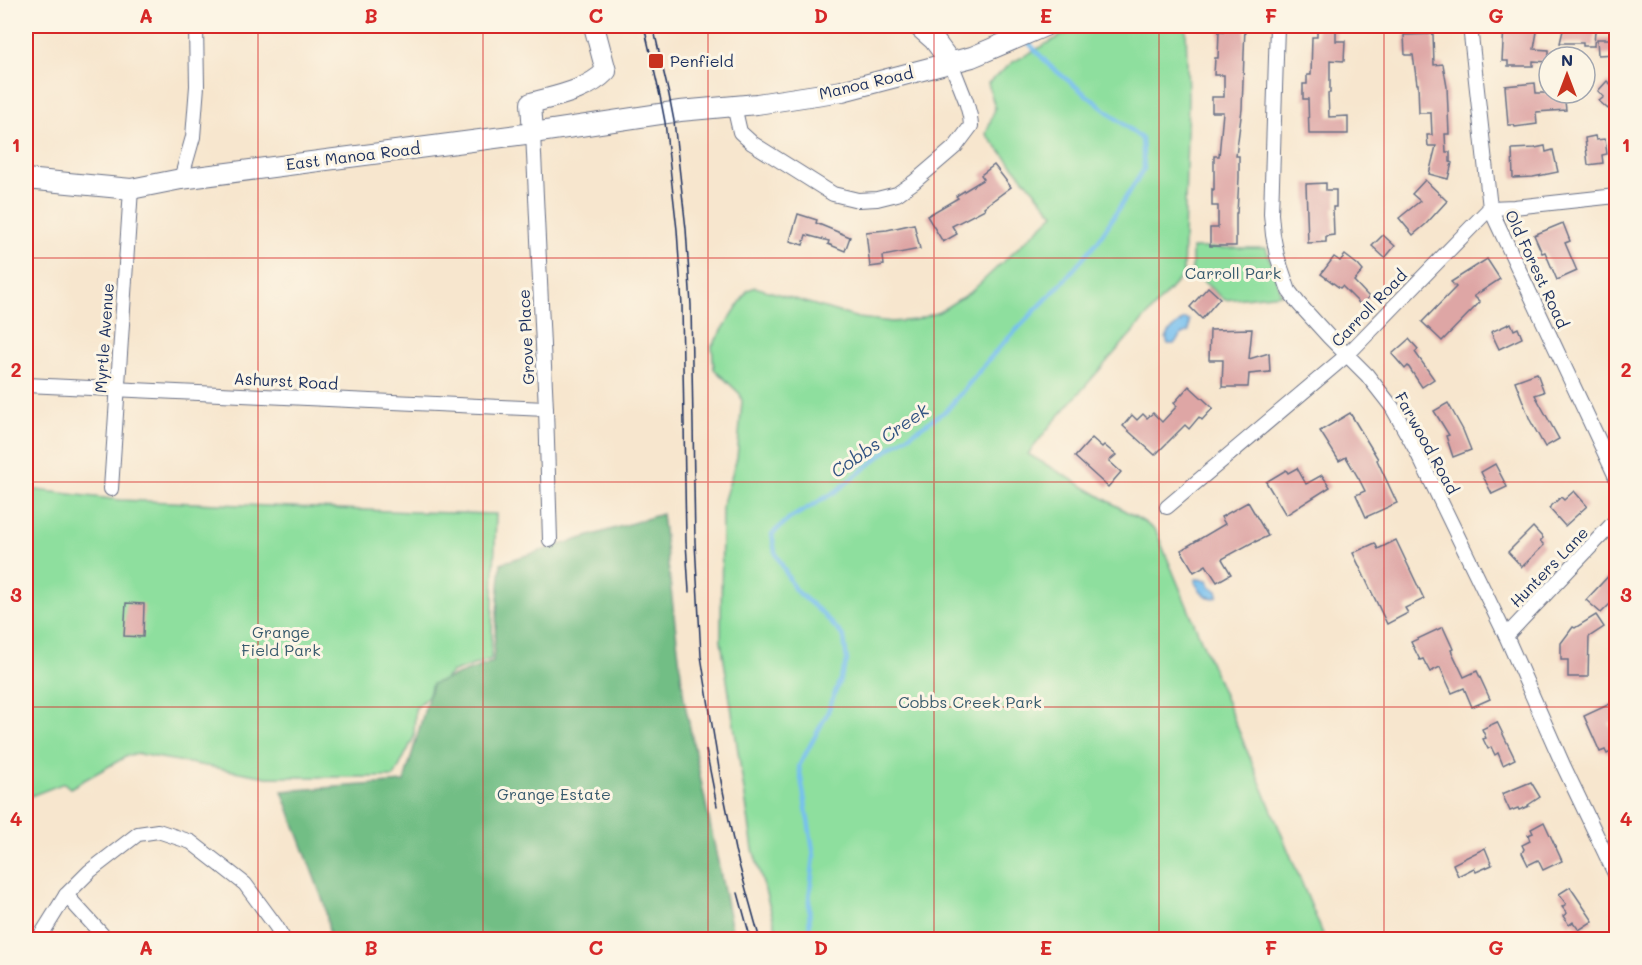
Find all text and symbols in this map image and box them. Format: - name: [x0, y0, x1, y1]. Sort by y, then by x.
- text: A: [139, 2, 153, 28]
- text: B: [364, 2, 378, 28]
- text: C: [589, 2, 604, 28]
- text: D: [814, 2, 828, 28]
- text: E: [1040, 2, 1052, 28]
- text: F: [1265, 2, 1278, 28]
- text: G: [1488, 2, 1504, 28]
- north arrow: [1537, 45, 1597, 105]
- text: N: [1561, 49, 1573, 70]
- place label: Penfield: [670, 50, 734, 71]
- marker: Penfield: [647, 52, 665, 70]
- street label: Manoa Road: [817, 61, 915, 104]
- text: 1: [12, 131, 20, 157]
- text: 1: [1622, 131, 1630, 157]
- street label: East Manoa Road: [285, 137, 421, 174]
- street label: Old Forest Road: [1501, 206, 1574, 331]
- park label: Carroll Park: [1185, 262, 1281, 283]
- street label: Carroll Road: [1326, 264, 1411, 351]
- street label: Myrtle Avenue: [89, 282, 118, 394]
- street label: Grove Place: [513, 289, 538, 385]
- text: 2: [10, 356, 22, 382]
- text: 2: [1620, 356, 1632, 382]
- street label: Ashurst Road: [233, 367, 339, 394]
- street label: Farwood Road: [1391, 388, 1464, 497]
- water label: Cobbs Creek: [826, 397, 934, 483]
- street label: Hunters Lane: [1505, 522, 1592, 611]
- text: 3: [10, 581, 22, 607]
- text: 3: [1620, 581, 1632, 607]
- park label: Grange Field Park: [241, 621, 321, 660]
- park label: Cobbs Creek Park: [898, 691, 1042, 712]
- park label: Grange Estate: [497, 783, 611, 804]
- text: 4: [10, 805, 23, 831]
- text: 4: [1620, 805, 1633, 831]
- text: A: [139, 934, 153, 960]
- text: B: [364, 934, 378, 960]
- text: C: [589, 934, 604, 960]
- text: D: [814, 934, 828, 960]
- text: E: [1040, 934, 1052, 960]
- text: F: [1265, 934, 1278, 960]
- text: G: [1488, 934, 1504, 960]

